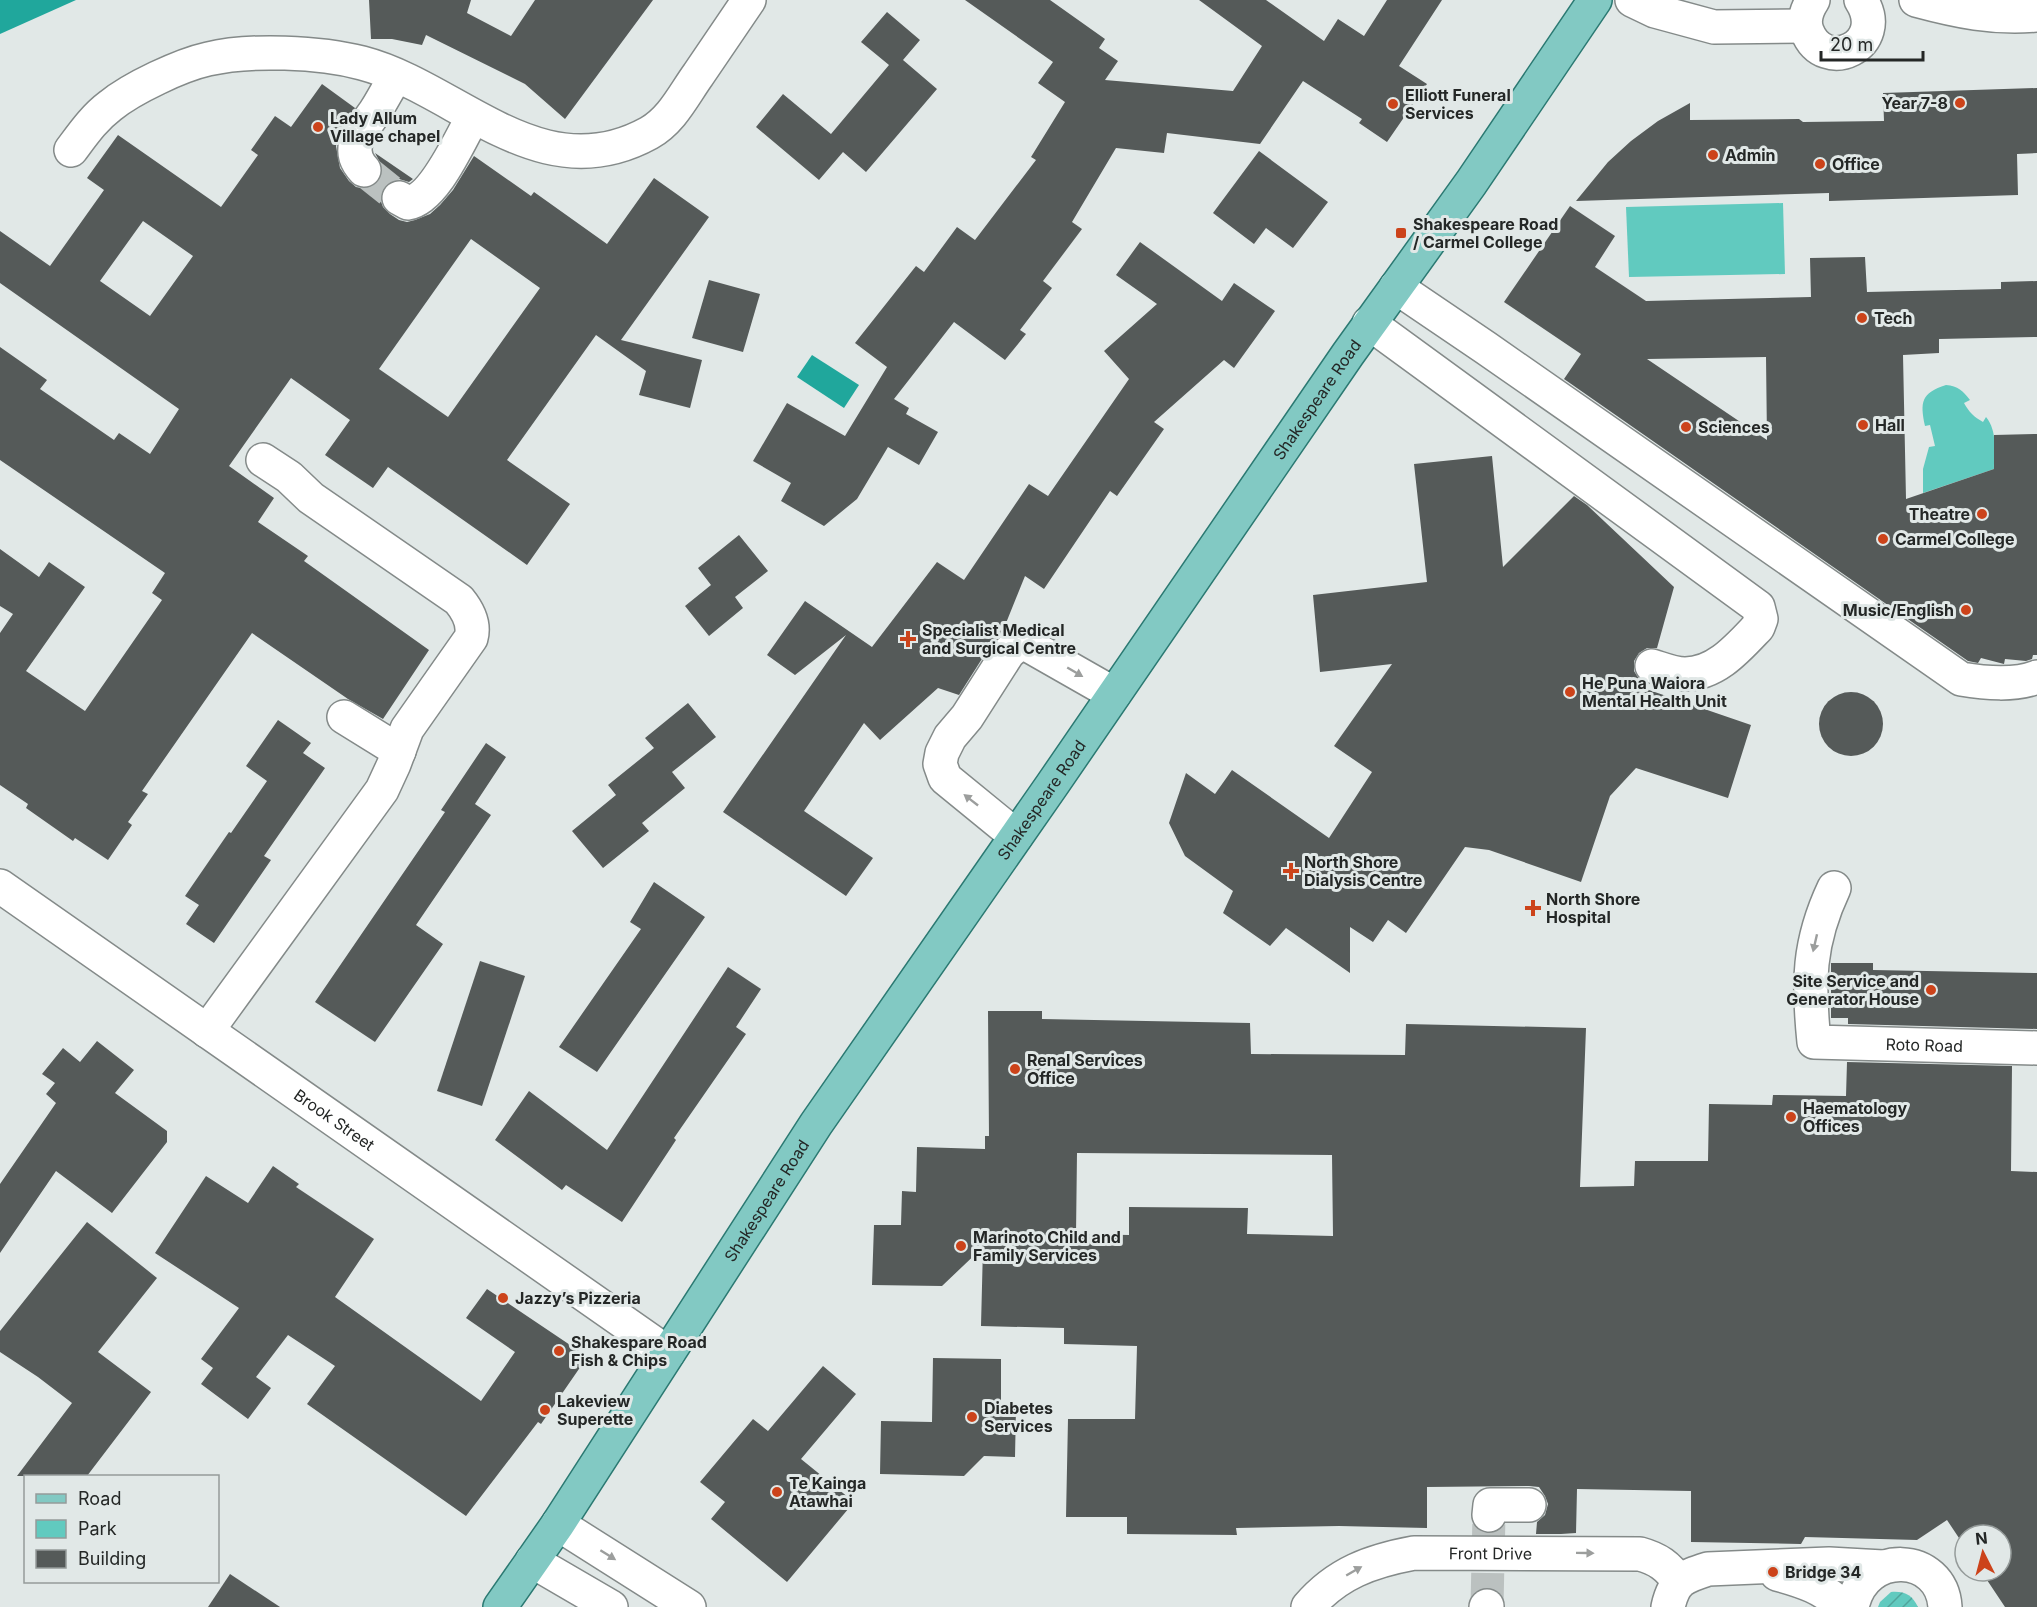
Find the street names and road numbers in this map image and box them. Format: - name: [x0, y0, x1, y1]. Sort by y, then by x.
- street label: Shakespeare Road: [1269, 336, 1365, 463]
- street label: Shakespeare Road: [993, 736, 1090, 864]
- street label: Roto Road: [1885, 1034, 1963, 1056]
- street label: Brook Street: [290, 1085, 379, 1155]
- street label: Shakespeare Road: [720, 1136, 813, 1266]
- street label: Front Drive: [1449, 1543, 1532, 1564]

